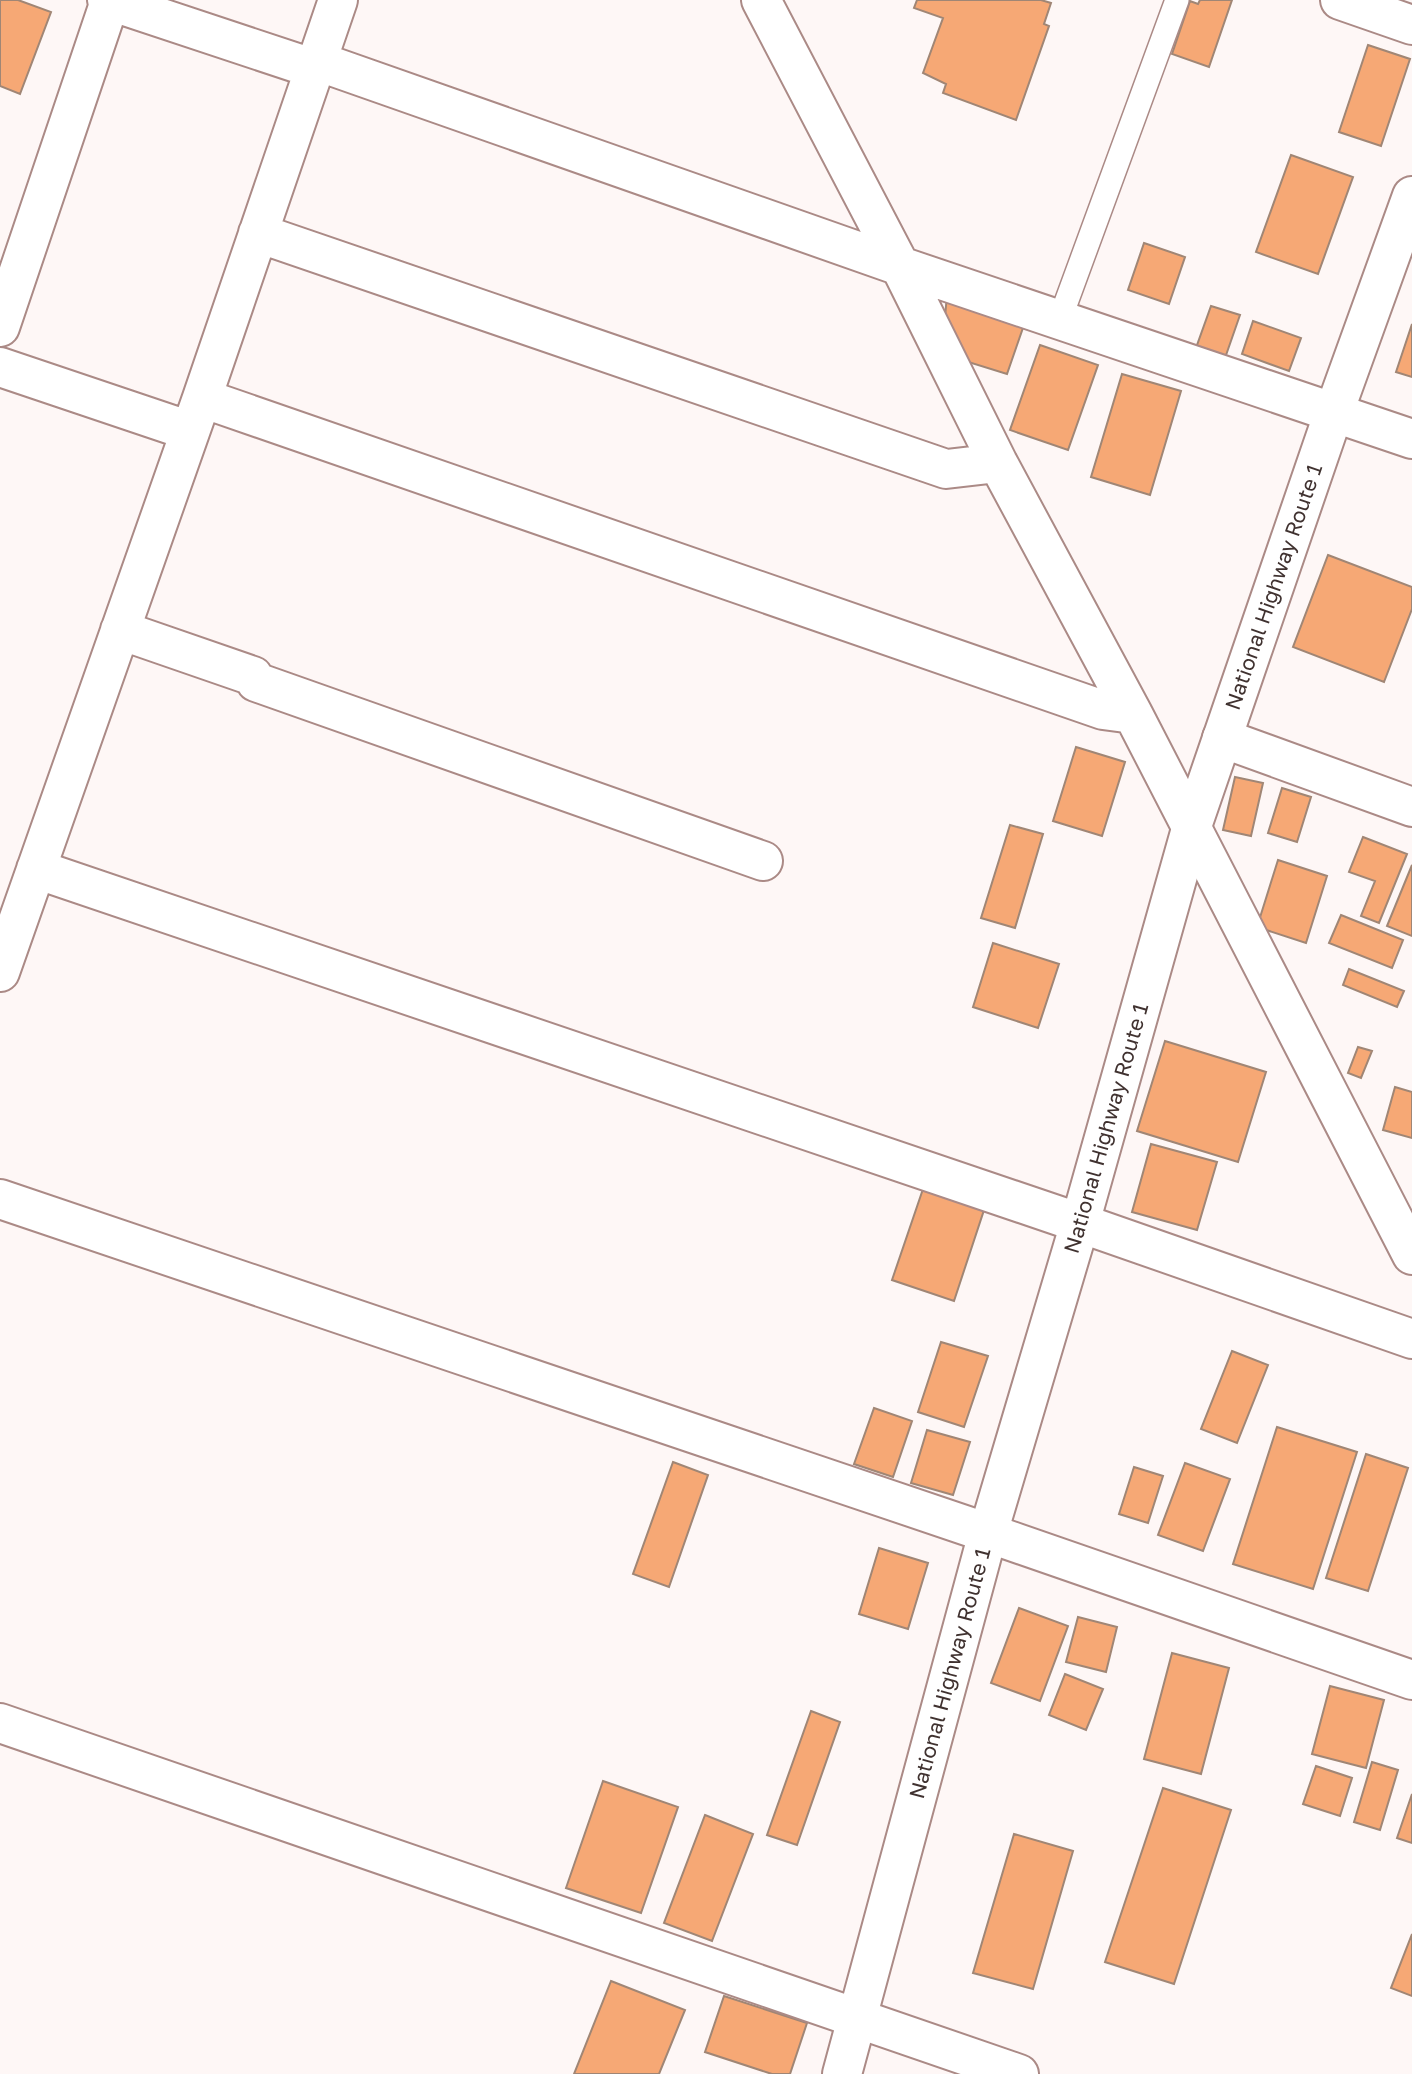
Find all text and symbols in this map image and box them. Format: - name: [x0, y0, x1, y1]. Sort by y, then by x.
- street label: National Highway Route 1: [1219, 460, 1327, 713]
- street label: National Highway Route 1: [1058, 1000, 1153, 1256]
- street label: National Highway Route 1: [903, 1545, 995, 1801]

